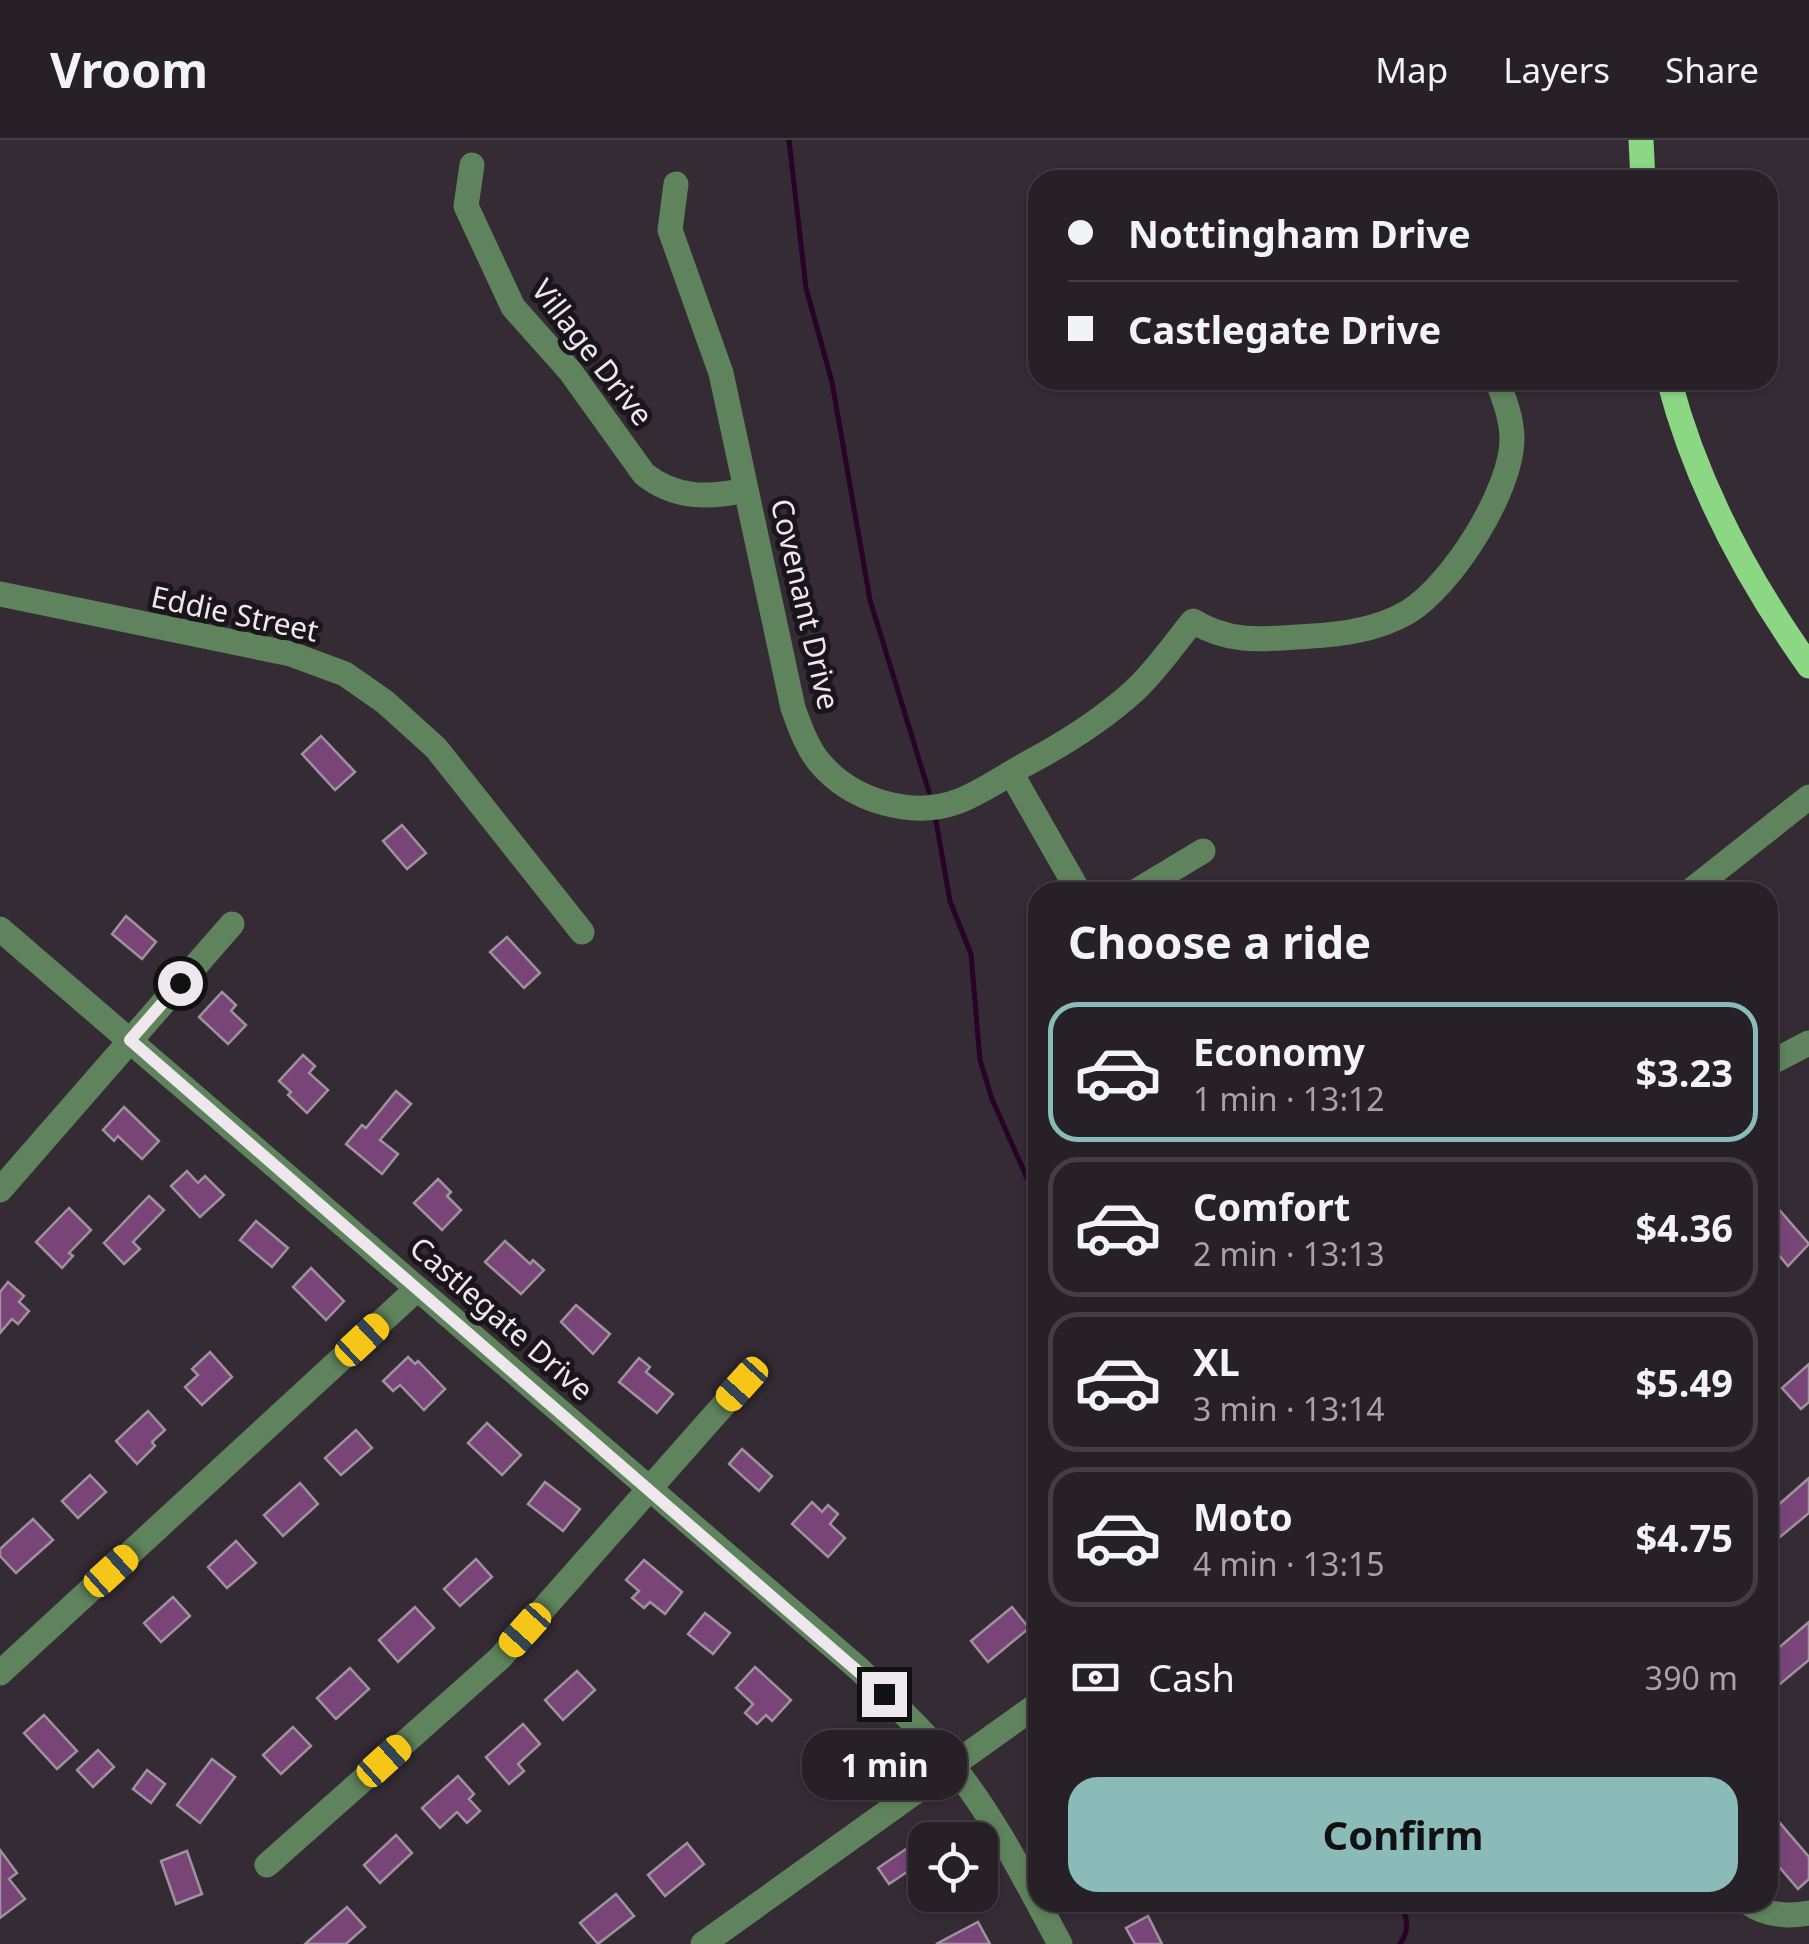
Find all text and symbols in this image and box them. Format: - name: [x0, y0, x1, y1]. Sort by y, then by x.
- text: Vroom: [50, 37, 208, 102]
- text: Map: [1375, 46, 1448, 93]
- text: Layers: [1503, 46, 1610, 93]
- text: Share: [1665, 46, 1759, 93]
- text: Nottingham Drive: [1128, 207, 1471, 259]
- street label: Village Drive: [523, 270, 663, 434]
- text: Castlegate Drive: [1128, 303, 1441, 355]
- street label: Covenant Drive: [762, 494, 850, 714]
- street label: Eddie Street: [148, 575, 322, 651]
- text: Choose a ride: [1068, 911, 1371, 972]
- route start: [158, 961, 203, 1006]
- text: Economy: [1193, 1025, 1365, 1077]
- icon: car: [1073, 1027, 1163, 1117]
- text: $3.23: [1635, 1046, 1733, 1098]
- text: 1 min · 13:12: [1193, 1077, 1385, 1120]
- text: Comfort: [1193, 1180, 1350, 1232]
- icon: car: [1073, 1182, 1163, 1272]
- text: $4.36: [1635, 1201, 1733, 1253]
- street label: Castlegate Drive: [402, 1227, 602, 1409]
- text: 2 min · 13:13: [1193, 1232, 1385, 1275]
- car: [330, 1309, 394, 1371]
- text: XL: [1193, 1335, 1240, 1387]
- icon: car: [1073, 1337, 1163, 1427]
- car: [711, 1352, 773, 1416]
- text: $5.49: [1635, 1356, 1733, 1408]
- text: 3 min · 13:14: [1193, 1387, 1385, 1430]
- text: Moto: [1193, 1490, 1293, 1542]
- icon: car: [1073, 1492, 1163, 1582]
- text: $4.75: [1635, 1511, 1733, 1563]
- car: [79, 1540, 143, 1602]
- text: 4 min · 13:15: [1193, 1542, 1385, 1585]
- car: [494, 1598, 556, 1662]
- icon: cash: [1068, 1650, 1123, 1705]
- text: Cash: [1148, 1651, 1235, 1703]
- text: 390 m: [1645, 1656, 1738, 1699]
- route end: [862, 1672, 907, 1717]
- callout: 1 min: [802, 1729, 966, 1799]
- car: [352, 1730, 416, 1792]
- text: 1 min: [840, 1743, 929, 1786]
- button: Confirm: [1068, 1777, 1738, 1892]
- map controls: [908, 1822, 998, 1912]
- button: locate: [908, 1822, 998, 1912]

